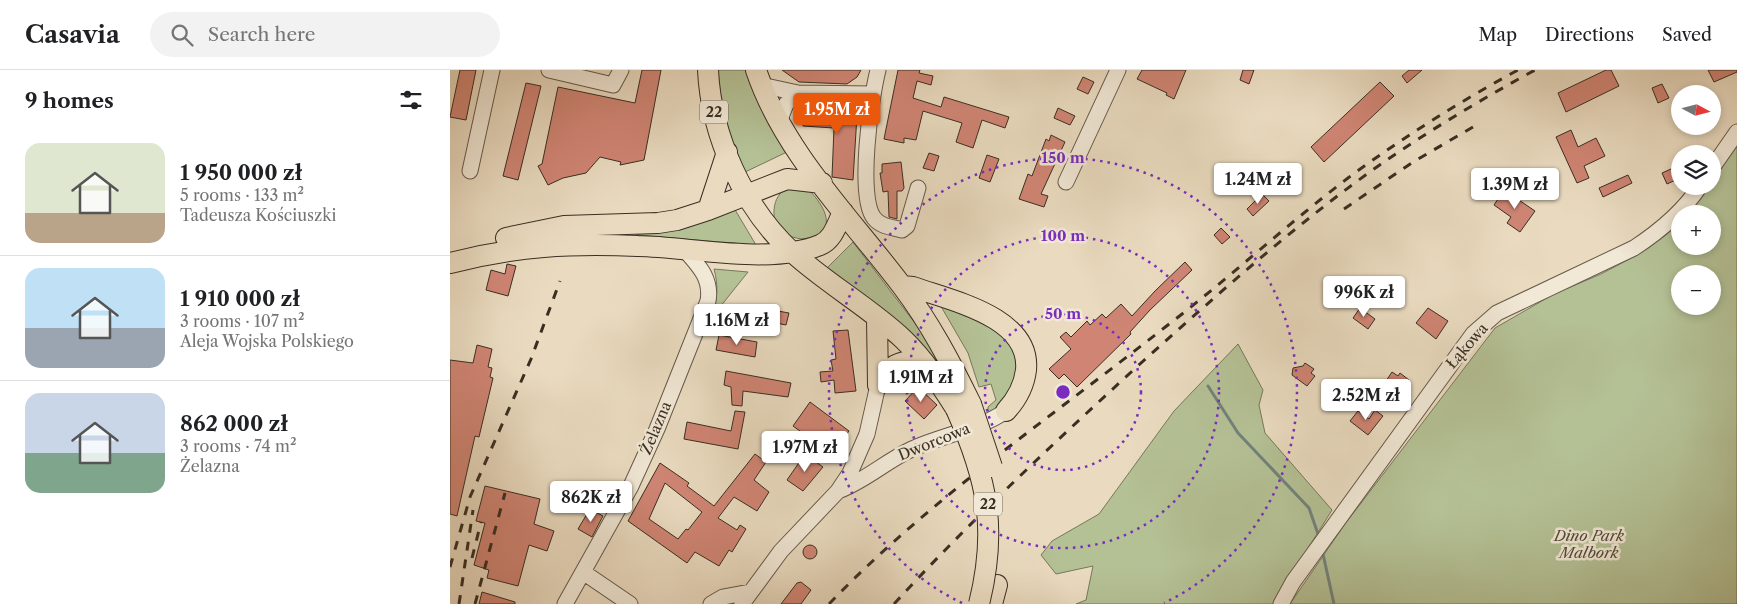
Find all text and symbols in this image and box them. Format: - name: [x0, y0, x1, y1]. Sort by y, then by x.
- search box: [150, 12, 500, 57]
- text: Casavia: [25, 20, 120, 49]
- icon: search: [168, 21, 196, 49]
- text: Search here: [208, 23, 315, 46]
- text: Map: [1478, 24, 1517, 46]
- text: Directions: [1545, 24, 1634, 46]
- text: Saved: [1662, 24, 1712, 46]
- north arrow: [1671, 85, 1721, 135]
- map controls: [1671, 85, 1721, 315]
- icon: filters: [397, 86, 425, 114]
- text: 9 homes: [25, 88, 114, 113]
- pin: 1.95M zł: [785, 92, 889, 135]
- text: 1.95M zł: [804, 99, 870, 119]
- road number: 22: [700, 101, 728, 124]
- button: layers: [1671, 145, 1721, 195]
- text: 150 m: [1041, 148, 1085, 167]
- text: 1 950 000 zł: [180, 160, 302, 185]
- pin: 1.24M zł: [1206, 162, 1310, 205]
- icon: home: [65, 163, 125, 223]
- pin: 1.39M zł: [1463, 168, 1567, 210]
- text: 1.24M zł: [1225, 169, 1291, 189]
- text: 1.39M zł: [1482, 174, 1548, 194]
- text: 5 rooms · 133 m²: [180, 185, 304, 205]
- text: Tadeusza Kościuszki: [180, 205, 336, 225]
- button: +: [1671, 205, 1721, 255]
- text: 100 m: [1041, 226, 1085, 245]
- button: −: [1671, 265, 1721, 315]
- pin: 996K zł: [1318, 276, 1410, 318]
- text: 996K zł: [1334, 282, 1394, 302]
- text: 1 910 000 zł: [180, 286, 300, 311]
- icon: home: [65, 288, 125, 348]
- pin: 1.16M zł: [685, 304, 789, 346]
- text: 50 m: [1045, 304, 1081, 323]
- text: 1.16M zł: [705, 310, 769, 330]
- text: 3 rooms · 107 m²: [180, 311, 305, 331]
- street label: Łąkowa: [1442, 319, 1492, 372]
- text: Aleja Wojska Polskiego: [180, 331, 354, 351]
- pin: 1.91M zł: [869, 360, 973, 403]
- text: 1.91M zł: [889, 367, 953, 387]
- pin: 2.52M zł: [1314, 378, 1418, 421]
- centre of rings: [1054, 383, 1072, 401]
- text: 2.52M zł: [1332, 385, 1400, 405]
- street label: Żelazna: [636, 398, 675, 457]
- text: 862 000 zł: [180, 411, 288, 436]
- icon: home: [65, 413, 125, 473]
- street label: Dworcowa: [895, 418, 973, 465]
- pin: 1.97M zł: [753, 430, 857, 473]
- text: 3 rooms · 74 m²: [180, 436, 296, 456]
- text: 1.97M zł: [773, 437, 837, 457]
- text: Żelazna: [180, 456, 240, 476]
- pin: 862K zł: [545, 480, 637, 523]
- text: 862K zł: [561, 487, 621, 507]
- road number: 22: [974, 492, 1002, 516]
- park label: Dino Park Malbork: [1553, 526, 1624, 562]

